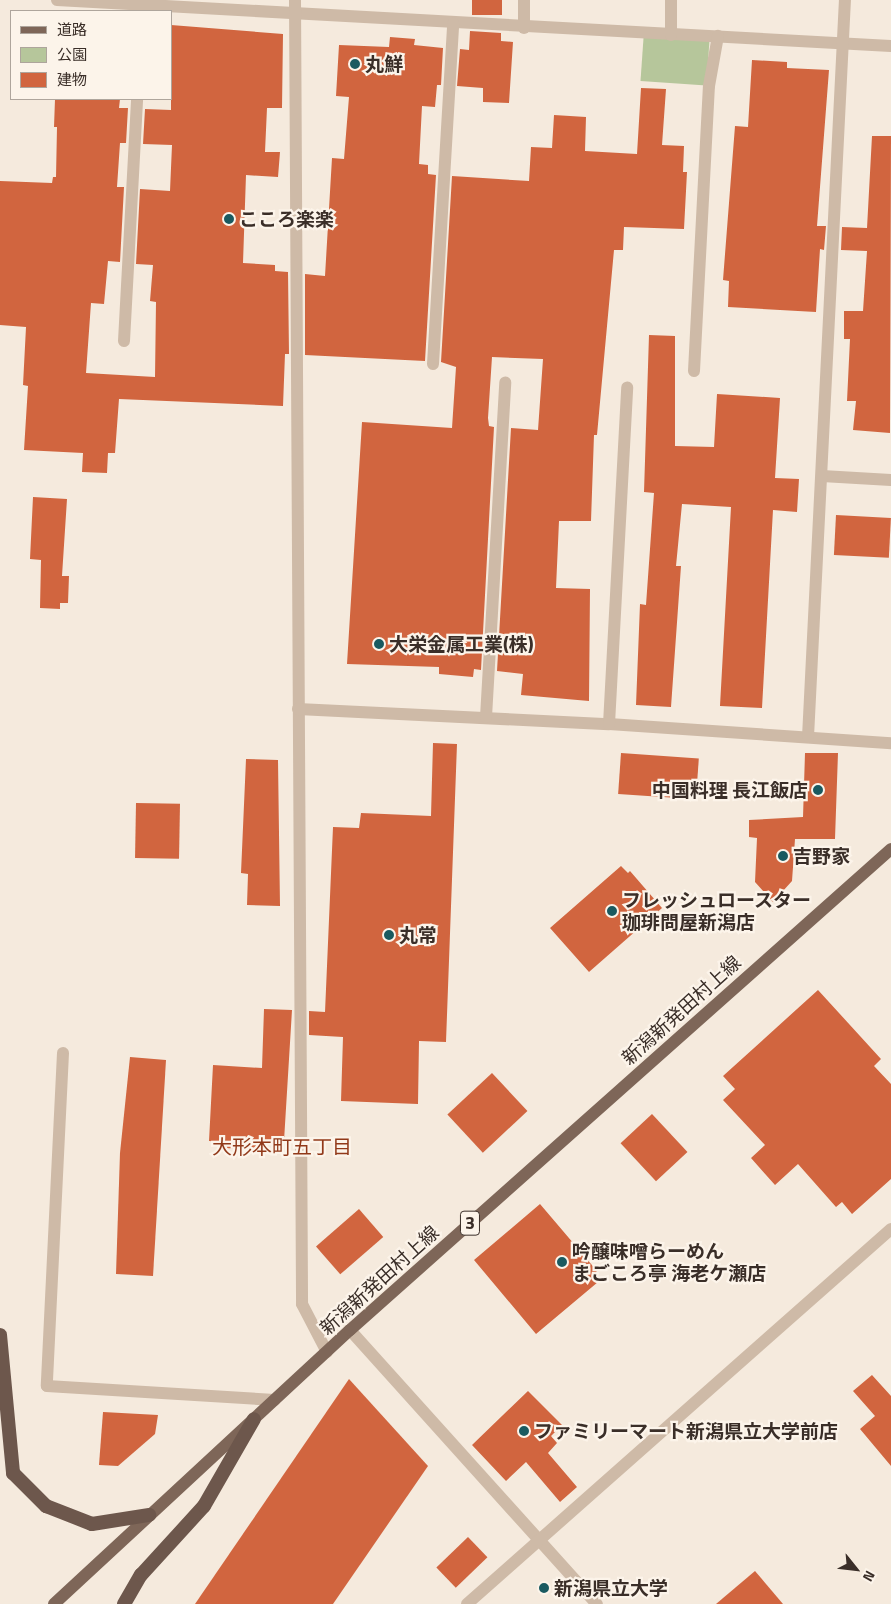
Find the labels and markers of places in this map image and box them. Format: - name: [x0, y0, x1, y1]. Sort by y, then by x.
- place label: 丸鮮: [365, 53, 403, 75]
- marker: 丸鮮: [349, 58, 361, 70]
- place label: こころ楽楽: [239, 208, 334, 230]
- marker: こころ楽楽: [223, 213, 235, 225]
- place label: 大栄金属工業(株): [389, 633, 534, 655]
- marker: 大栄金属工業(株): [373, 638, 385, 650]
- place label: 中国料理 長江飯店: [652, 779, 808, 801]
- marker: 中国料理 長江飯店: [812, 784, 824, 796]
- place label: 吉野家: [793, 845, 850, 867]
- marker: 吉野家: [777, 850, 789, 862]
- place label: フレッシュロースター 珈琲問屋新潟店: [622, 889, 812, 933]
- marker: フレッシュロースター 珈琲問屋新潟店: [606, 905, 618, 917]
- place label: 丸常: [399, 924, 437, 946]
- marker: 丸常: [383, 929, 395, 941]
- place label: 吟醸味噌らーめん まごころ亭 海老ケ瀬店: [572, 1240, 766, 1284]
- marker: 吟醸味噌らーめん まごころ亭 海老ケ瀬店: [556, 1256, 568, 1268]
- place label: ファミリーマート新潟県立大学前店: [534, 1420, 838, 1442]
- marker: ファミリーマート新潟県立大学前店: [518, 1425, 530, 1437]
- place label: 新潟県立大学: [554, 1577, 668, 1599]
- marker: 新潟県立大学: [538, 1582, 550, 1594]

